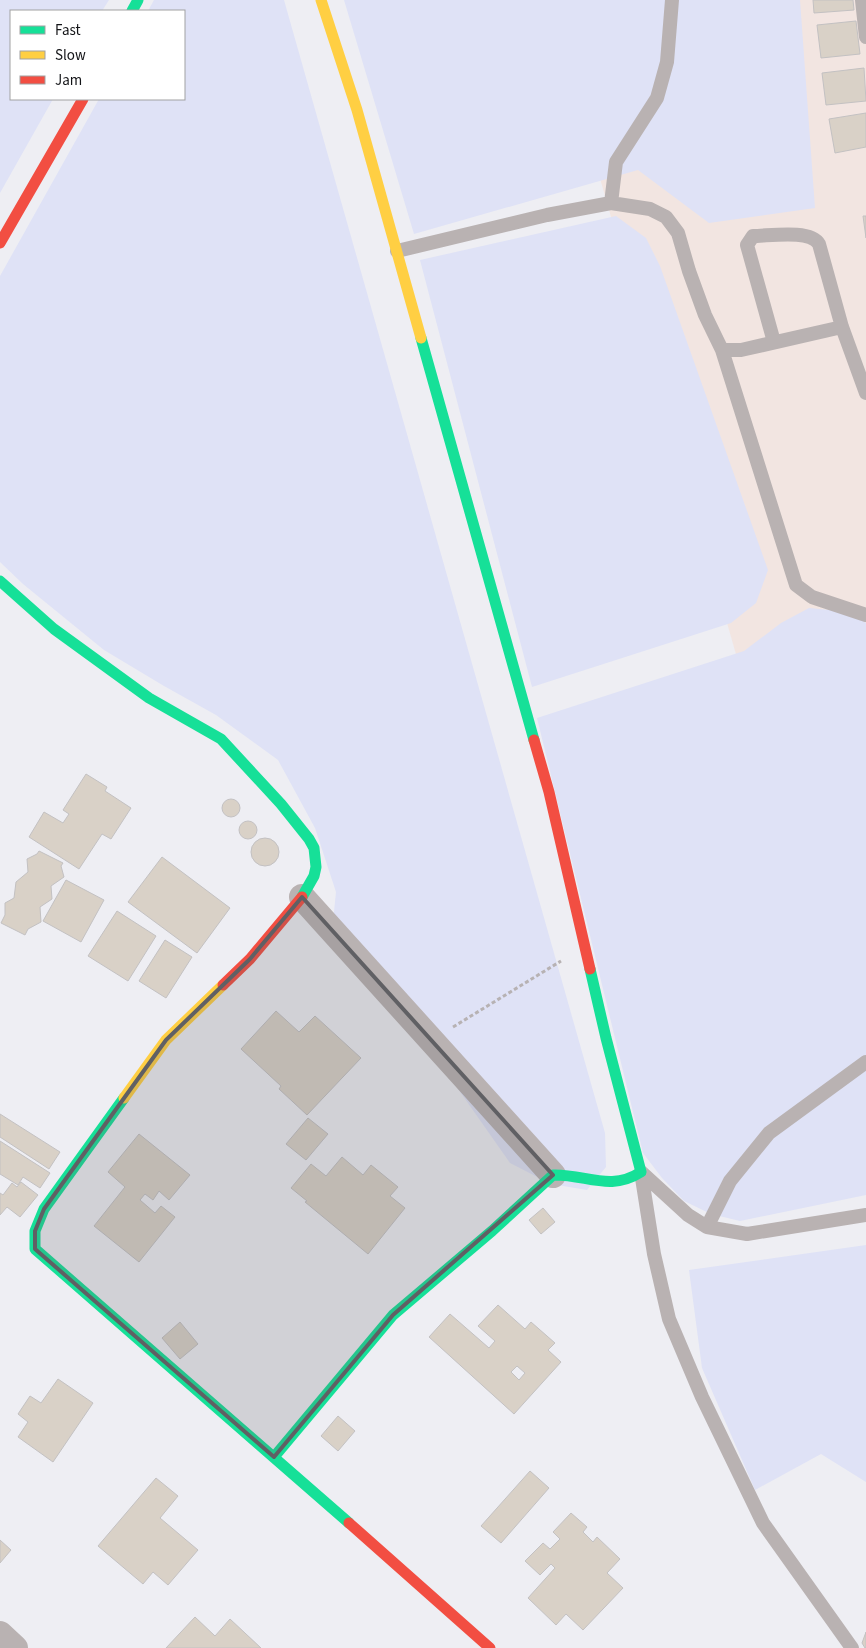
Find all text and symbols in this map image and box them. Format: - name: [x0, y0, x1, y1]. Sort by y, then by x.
- legend: [10, 10, 185, 100]
- text: Fast: [55, 20, 81, 41]
- text: Slow: [55, 45, 86, 66]
- text: Jam: [55, 70, 82, 91]

